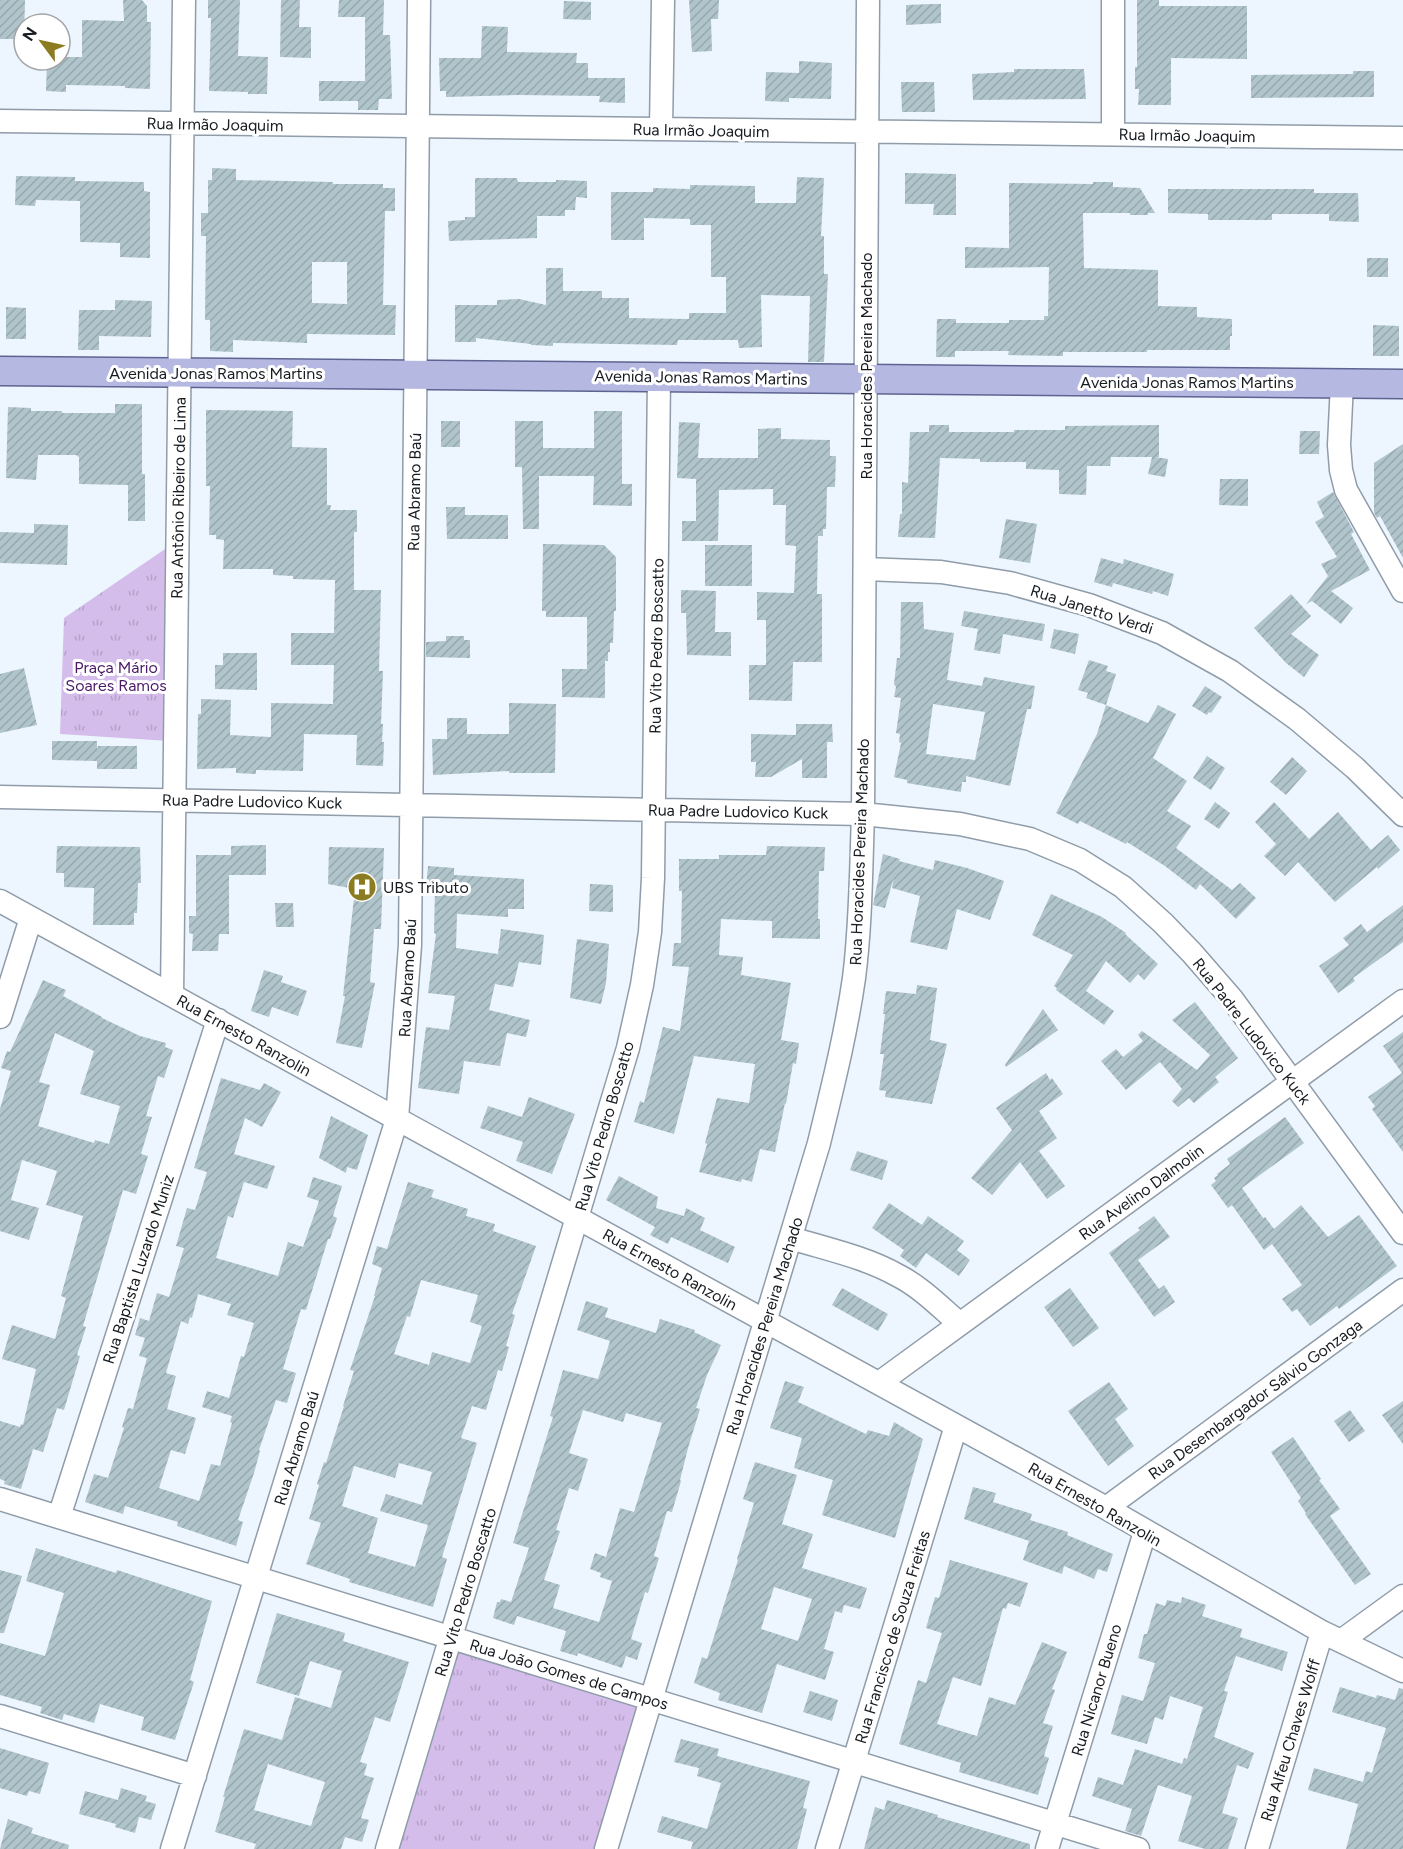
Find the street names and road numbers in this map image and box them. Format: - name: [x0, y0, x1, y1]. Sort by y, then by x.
- street label: Rua Irmão Joaquim: [146, 114, 284, 135]
- street label: Rua Irmão Joaquim: [632, 120, 770, 141]
- street label: Rua Irmão Joaquim: [1118, 125, 1256, 146]
- street label: Rua Horacides Pereira Machado: [857, 252, 876, 480]
- street label: Avenida Jonas Ramos Martins: [109, 364, 323, 383]
- street label: Avenida Jonas Ramos Martins: [594, 366, 808, 389]
- street label: Avenida Jonas Ramos Martins: [1080, 373, 1294, 392]
- street label: Rua Antônio Ribeiro de Lima: [167, 397, 190, 599]
- street label: Rua Abramo Baú: [404, 433, 425, 551]
- street label: Rua Vito Pedro Boscatto: [645, 558, 668, 734]
- street label: Rua Janetto Verdi: [1028, 581, 1156, 638]
- street label: Rua Horacides Pereira Machado: [846, 738, 873, 966]
- street label: Rua Padre Ludovico Kuck: [162, 790, 343, 813]
- street label: Rua Padre Ludovico Kuck: [648, 800, 829, 823]
- street label: Rua Abramo Baú: [395, 918, 420, 1038]
- street label: Rua Padre Ludovico Kuck: [1189, 954, 1315, 1108]
- street label: Rua Ernesto Ranzolin: [173, 991, 314, 1080]
- street label: Rua Vito Pedro Boscatto: [571, 1039, 638, 1213]
- street label: Rua Avelino Dalmolin: [1075, 1141, 1207, 1244]
- street label: Rua Baptista Luzardo Muniz: [99, 1172, 178, 1366]
- street label: Rua Horacides Pereira Machado: [722, 1215, 807, 1438]
- street label: Rua Ernesto Ranzolin: [599, 1225, 740, 1314]
- street label: Rua Desembargador Sálvio Gonzaga: [1145, 1315, 1366, 1483]
- street label: Rua Abramo Baú: [270, 1389, 323, 1508]
- street label: Rua Ernesto Ranzolin: [1025, 1459, 1165, 1550]
- street label: Rua Vito Pedro Boscatto: [431, 1505, 500, 1679]
- street label: Rua Francisco de Souza Freitas: [851, 1528, 934, 1746]
- street label: Rua Nicanor Bueno: [1067, 1622, 1126, 1759]
- street label: Rua João Gomes de Campos: [467, 1635, 670, 1714]
- street label: Rua Alfeu Chaves Wolff: [1257, 1656, 1324, 1824]

